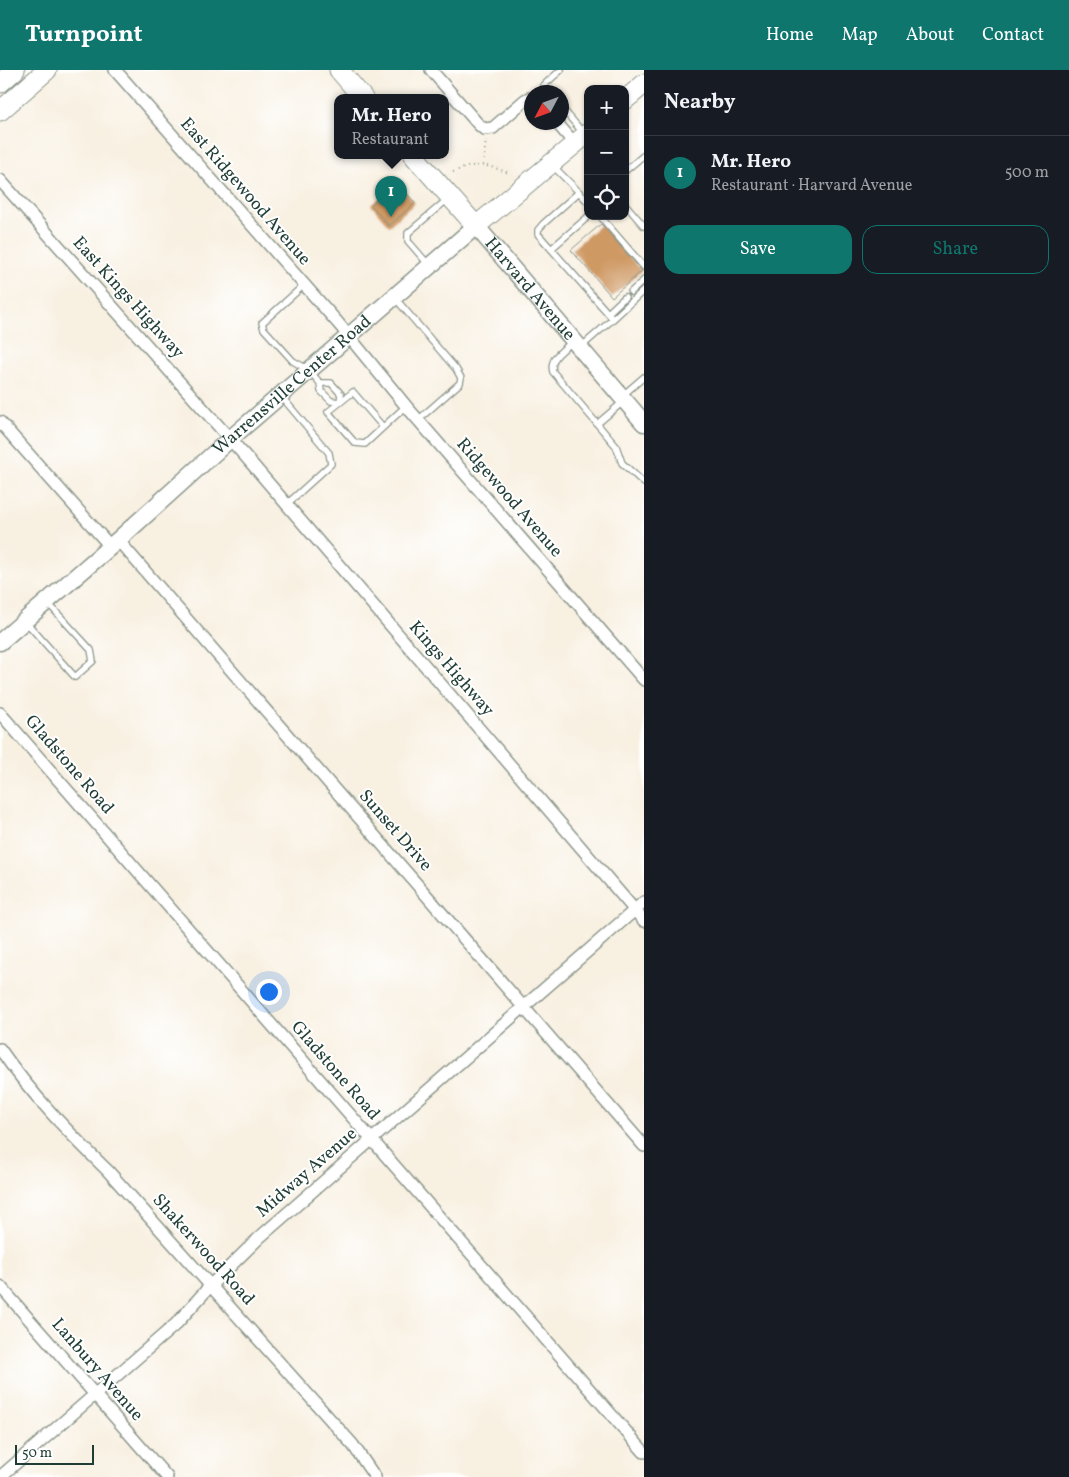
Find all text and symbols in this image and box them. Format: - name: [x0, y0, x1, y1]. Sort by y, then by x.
- text: Turnpoint: [25, 18, 143, 52]
- text: Home: [766, 23, 814, 48]
- text: Map: [842, 23, 878, 48]
- text: About: [906, 23, 954, 48]
- text: Contact: [982, 23, 1044, 48]
- north arrow: [524, 85, 569, 130]
- map controls: [584, 85, 629, 220]
- button: +: [584, 85, 629, 130]
- text: Nearby: [664, 88, 735, 117]
- popup: [334, 94, 449, 159]
- text: Mr. Hero: [351, 103, 432, 129]
- street label: East Ridgewood Avenue: [174, 113, 316, 271]
- text: Restaurant: [351, 129, 429, 151]
- button: −: [584, 130, 629, 175]
- text: Mr. Hero: [711, 149, 791, 175]
- text: 1: [677, 162, 683, 184]
- text: 500 m: [1005, 162, 1049, 184]
- button: locate: [584, 175, 629, 220]
- text: Restaurant · Harvard Avenue: [711, 175, 912, 197]
- pin: 1: [375, 176, 407, 217]
- button: Save: [664, 225, 852, 274]
- button: Share: [862, 225, 1049, 274]
- street label: East Kings Highway: [66, 231, 190, 365]
- street label: Harvard Avenue: [478, 232, 581, 346]
- street label: Warrensville Center Road: [207, 309, 377, 461]
- street label: Ridgewood Avenue: [450, 433, 568, 563]
- street label: Kings Highway: [402, 616, 500, 722]
- street label: Gladstone Road: [19, 710, 119, 820]
- street label: Sunset Drive: [352, 785, 438, 877]
- your location: [256, 979, 282, 1005]
- street label: Gladstone Road: [285, 1016, 385, 1126]
- street label: Midway Avenue: [251, 1122, 363, 1224]
- street label: Shakerwood Road: [146, 1189, 260, 1311]
- street label: Lanbury Avenue: [45, 1313, 149, 1427]
- scale bar: [15, 1442, 94, 1465]
- text: 50 m: [22, 1444, 52, 1463]

